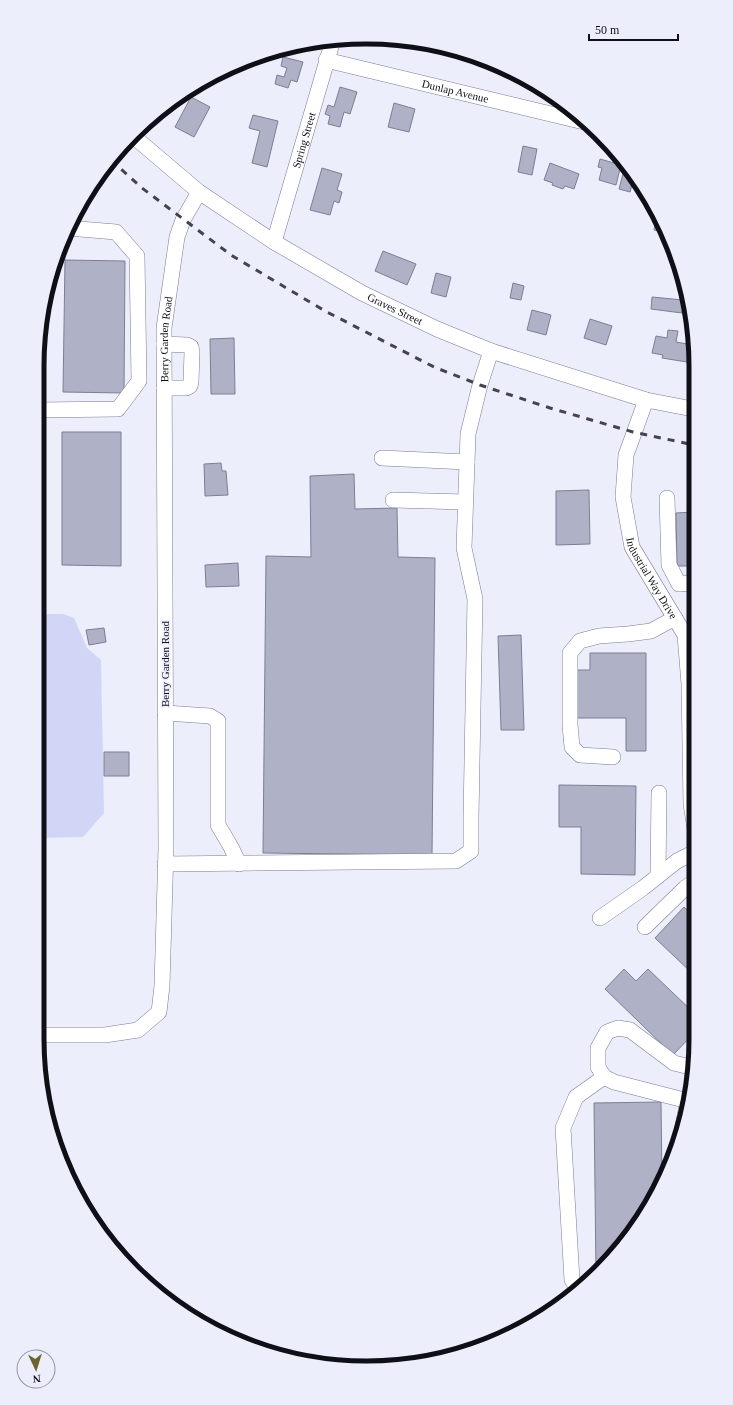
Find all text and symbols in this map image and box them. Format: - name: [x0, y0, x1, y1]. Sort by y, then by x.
- scale bar: [589, 16, 678, 42]
- text: 50 m: [595, 23, 620, 37]
- street label: Dunlap Avenue: [421, 77, 490, 105]
- street label: Spring Street: [290, 111, 318, 170]
- street label: Graves Street: [366, 291, 424, 327]
- street label: Berry Garden Road: [158, 295, 175, 382]
- street label: Industrial Way Drive: [624, 536, 680, 621]
- street label: Berry Garden Road: [159, 620, 171, 707]
- north arrow: [16, 1349, 56, 1389]
- text: N: [32, 1373, 41, 1385]

